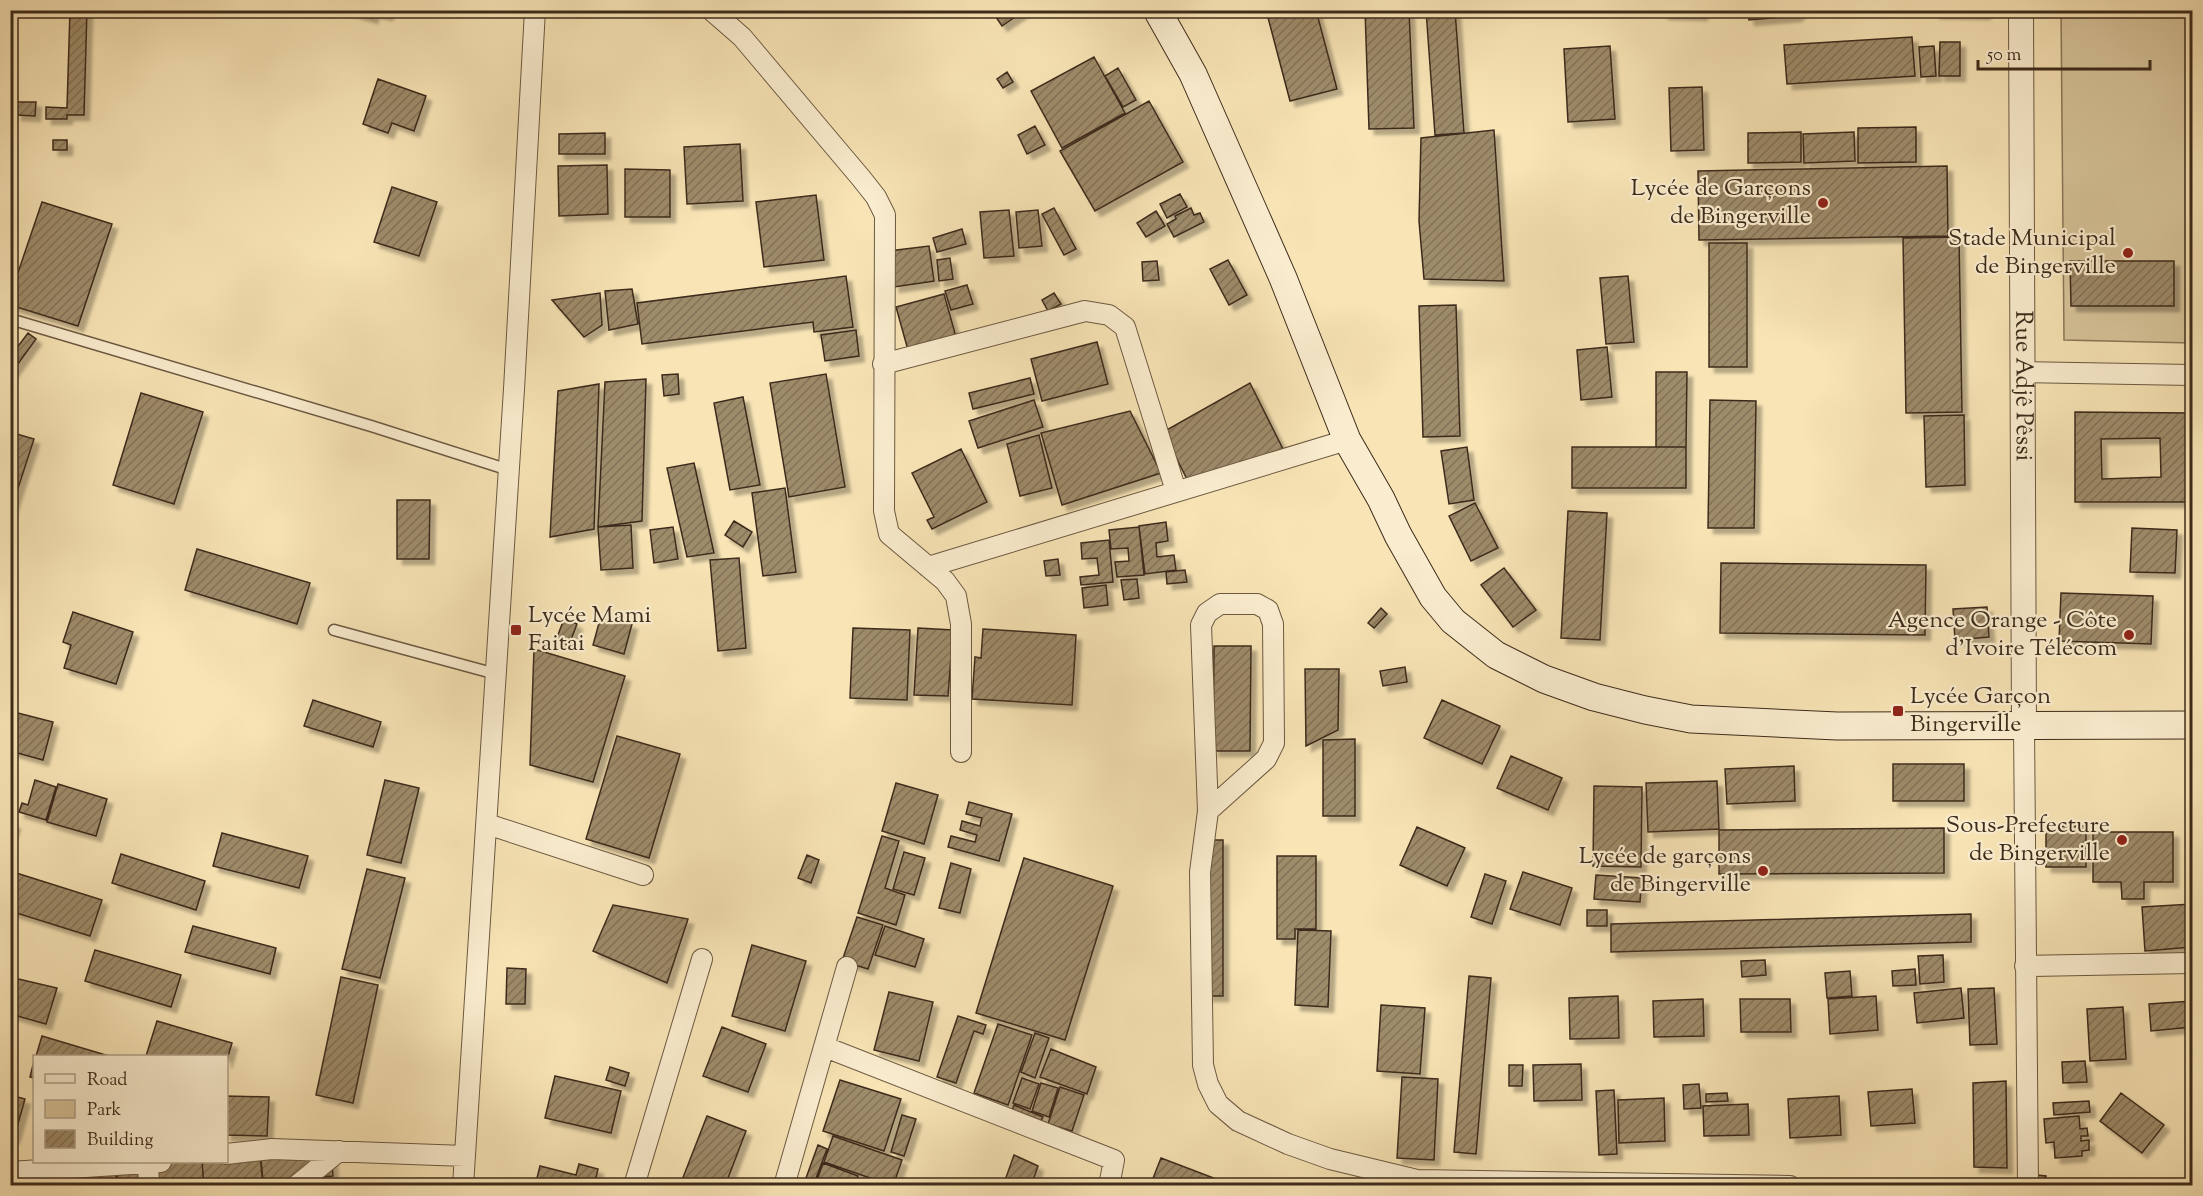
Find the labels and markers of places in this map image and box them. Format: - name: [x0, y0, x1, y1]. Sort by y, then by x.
- place label: Lycée de Garçons de Bingerville: [1631, 172, 1811, 234]
- marker: Lycée de Garçons de Bingerville: [1816, 196, 1830, 210]
- place label: Stade Municipal de Bingerville: [1948, 222, 2116, 284]
- marker: Stade Municipal de Bingerville: [2121, 246, 2135, 260]
- place label: Lycée Mami Faitai: [528, 599, 652, 661]
- place label: Agence Orange - Côte d'Ivoire Télécom: [1887, 604, 2117, 666]
- marker: Lycée Mami Faitai: [509, 623, 523, 637]
- marker: Agence Orange - Côte d'Ivoire Télécom: [2122, 628, 2136, 642]
- place label: Lycée Garçon Bingerville: [1910, 680, 2051, 742]
- marker: Lycée Garçon Bingerville: [1891, 704, 1905, 718]
- place label: Sous-Prefecture de Bingerville: [1946, 809, 2110, 871]
- marker: Sous-Prefecture de Bingerville: [2115, 833, 2129, 847]
- place label: Lycée de garçons de Bingerville: [1579, 840, 1751, 902]
- marker: Lycée de garçons de Bingerville: [1756, 864, 1770, 878]

